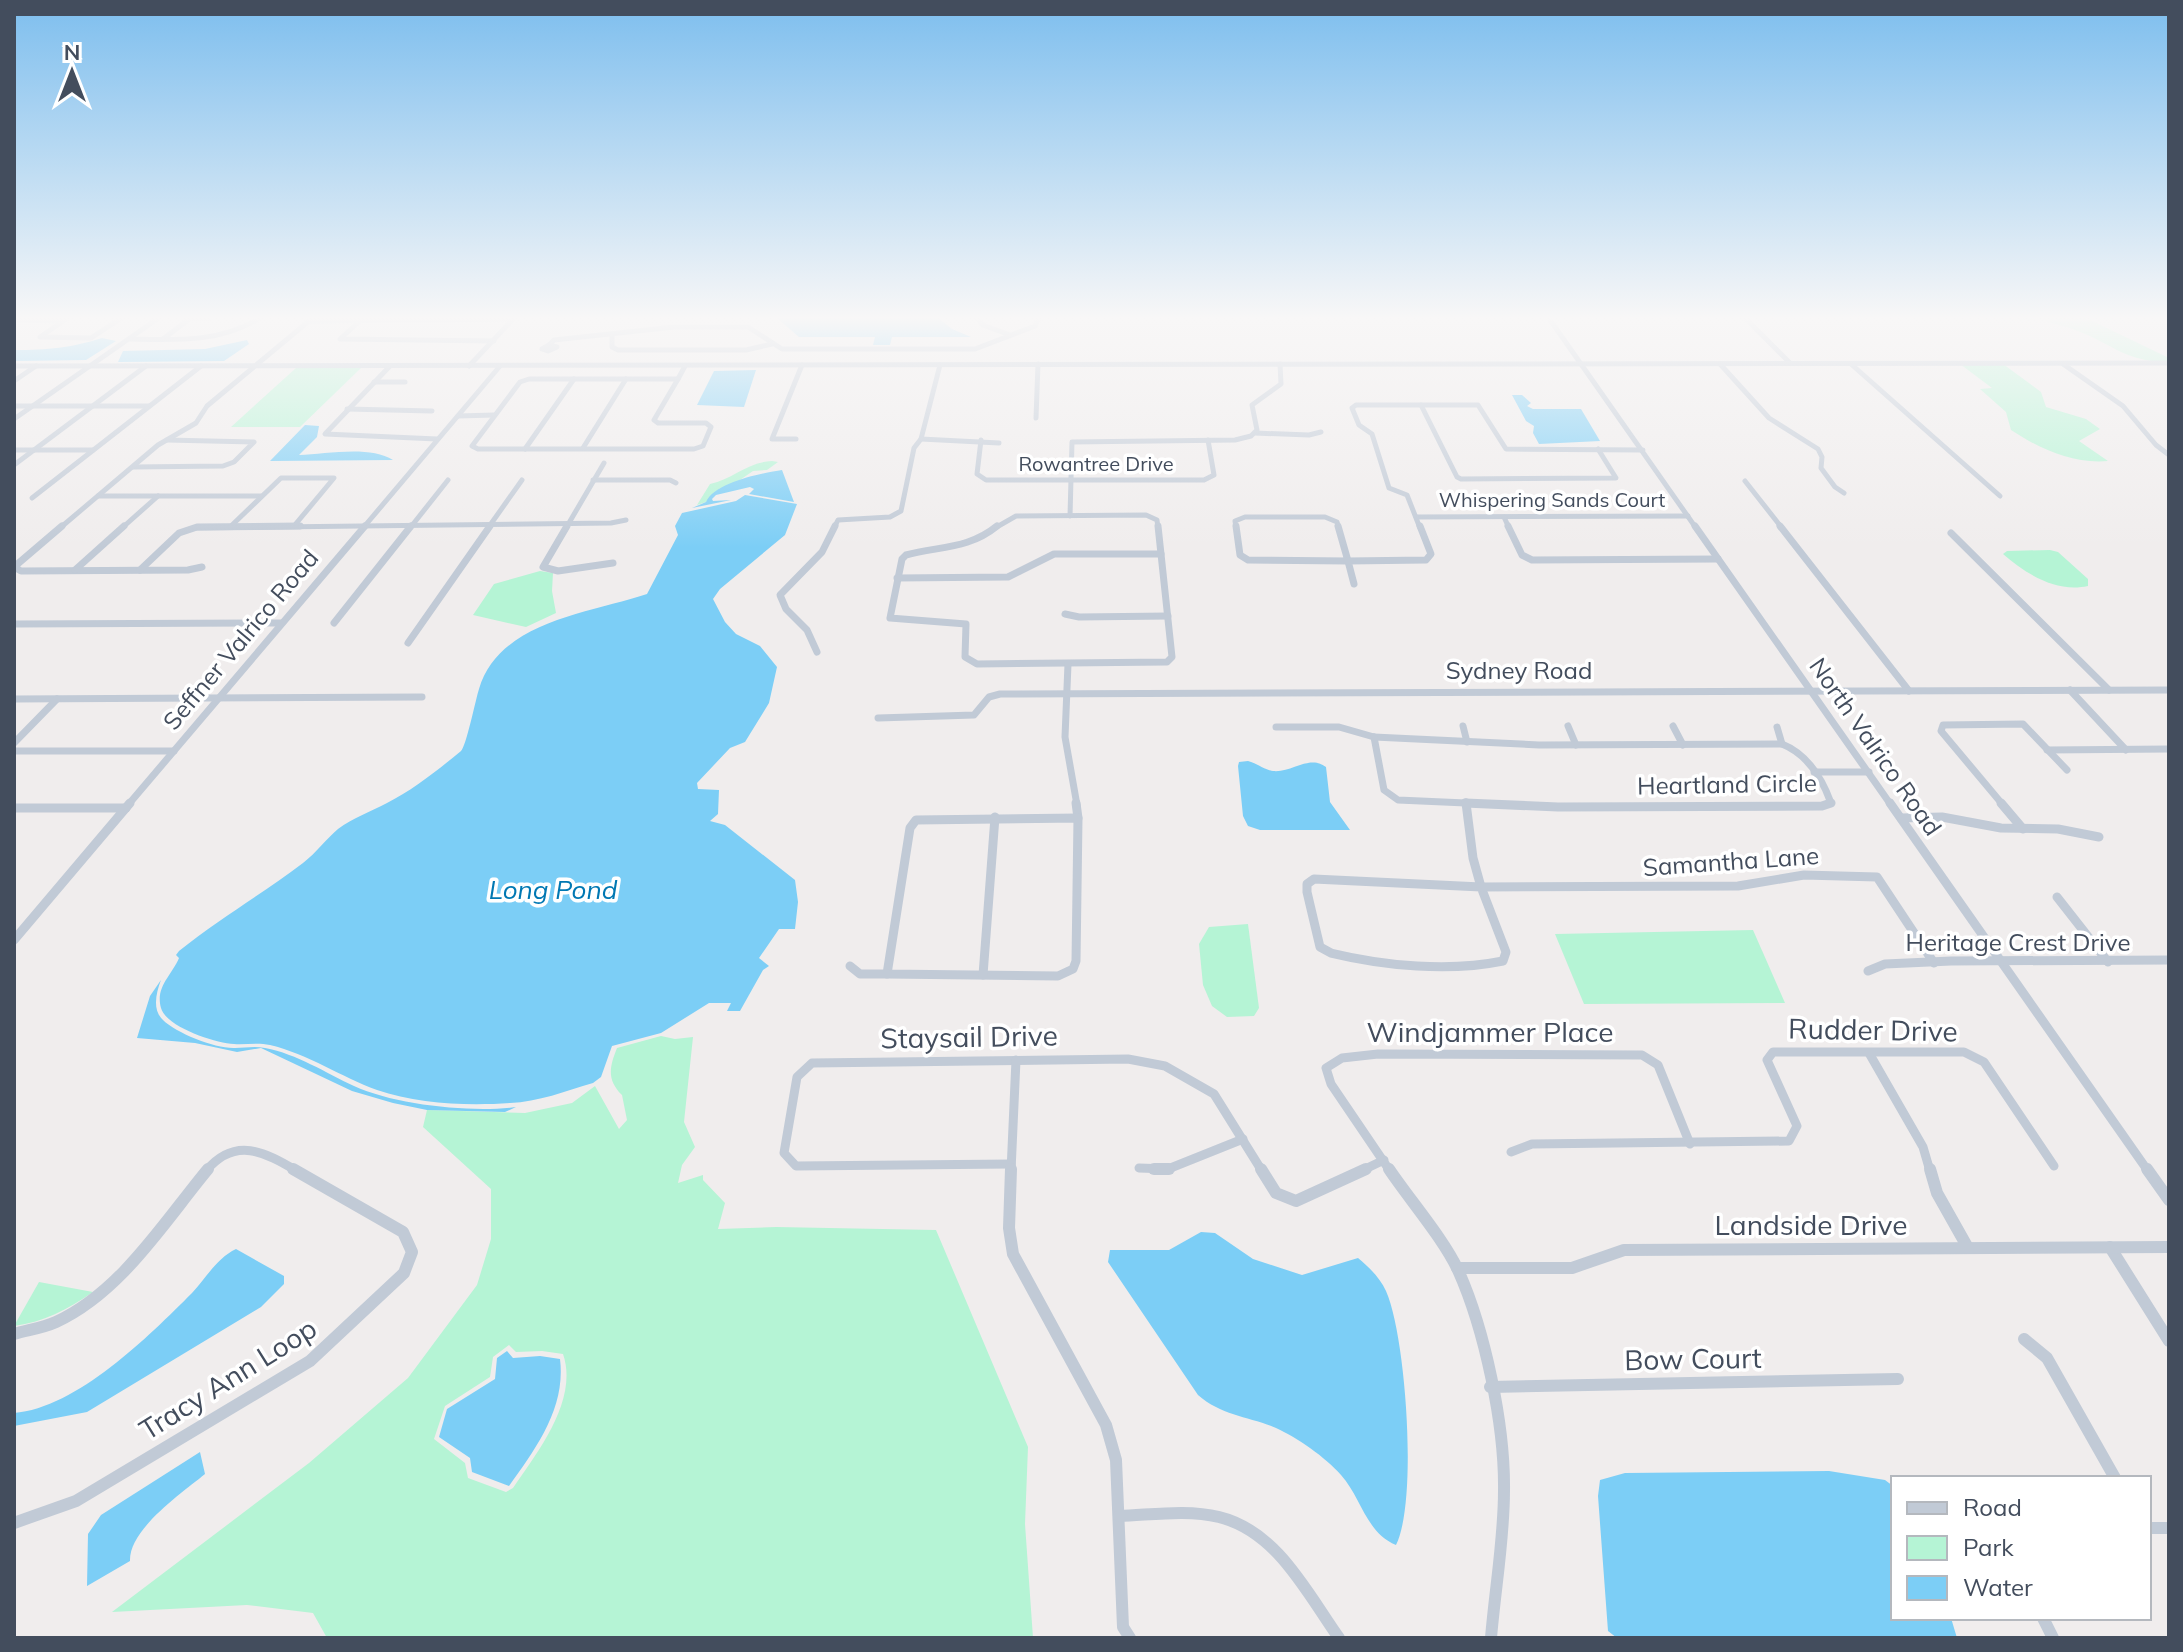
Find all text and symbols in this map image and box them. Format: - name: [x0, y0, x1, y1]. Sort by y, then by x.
- north arrow: [32, 32, 112, 112]
- text: N: [64, 38, 80, 66]
- street label: Rowantree Drive: [1018, 451, 1174, 476]
- street label: Whispering Sands Court: [1439, 487, 1665, 512]
- street label: Seffner Valrico Road: [156, 543, 324, 736]
- street label: North Valrico Road: [1803, 652, 1948, 841]
- street label: Sydney Road: [1446, 655, 1592, 685]
- street label: Heartland Circle: [1637, 767, 1817, 801]
- street label: Samantha Lane: [1642, 840, 1820, 882]
- water label: Long Pond: [489, 873, 618, 906]
- street label: Heritage Crest Drive: [1906, 927, 2130, 957]
- street label: Rudder Drive: [1788, 1011, 1958, 1048]
- street label: Windjammer Place: [1367, 1014, 1613, 1049]
- street label: Staysail Drive: [880, 1017, 1058, 1056]
- street label: Landside Drive: [1715, 1207, 1907, 1242]
- street label: Tracy Ann Loop: [133, 1310, 323, 1447]
- street label: Bow Court: [1624, 1340, 1762, 1377]
- legend: [1891, 1476, 2151, 1620]
- text: Road: [1963, 1492, 2022, 1522]
- text: Park: [1963, 1532, 2014, 1562]
- text: Water: [1963, 1572, 2033, 1602]

